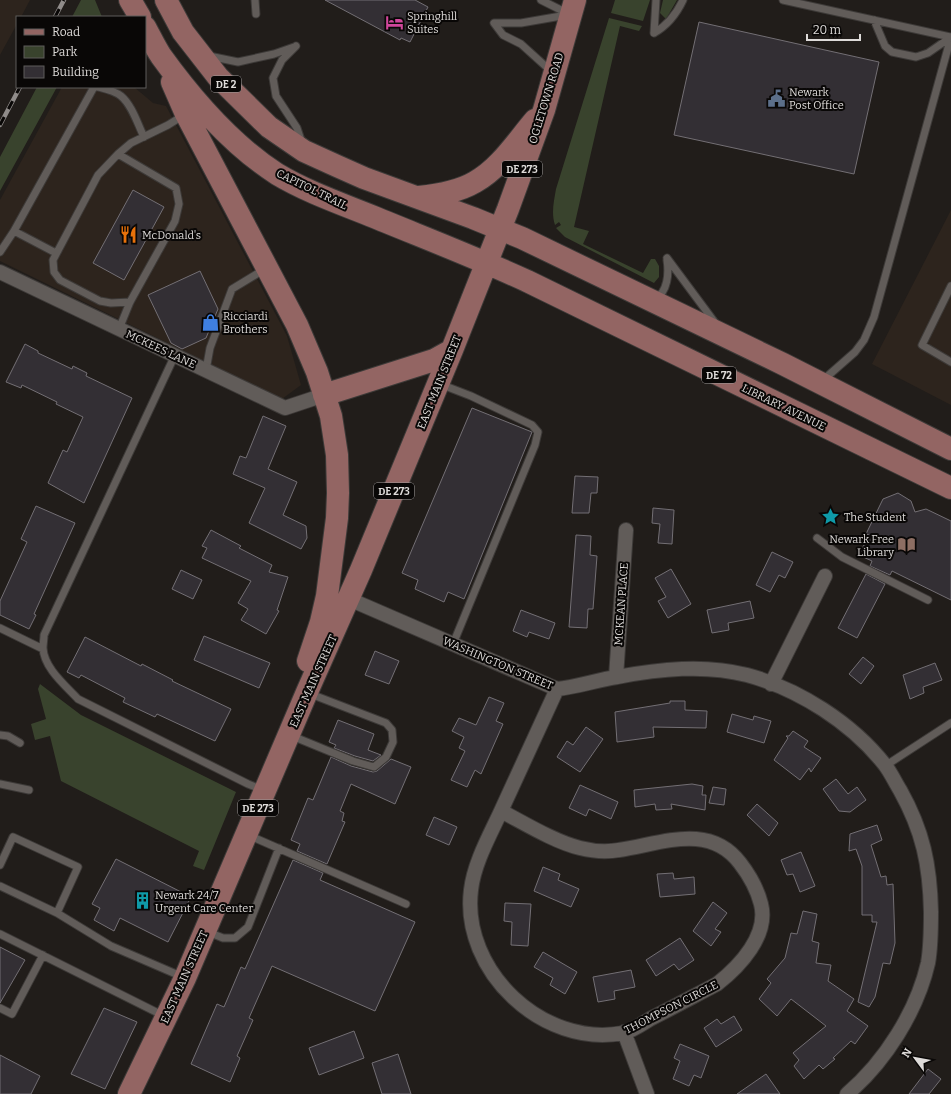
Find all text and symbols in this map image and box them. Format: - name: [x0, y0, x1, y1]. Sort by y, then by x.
- place label: Springhill Suites: [407, 10, 457, 36]
- hotel icon: Springhill Suites: [384, 12, 404, 32]
- legend: [16, 16, 146, 88]
- scale bar: [807, 16, 860, 42]
- text: 20 m: [813, 23, 842, 37]
- text: Road: [52, 25, 80, 39]
- text: Park: [52, 45, 78, 59]
- street label: OGLETOWN ROAD: [526, 51, 567, 145]
- text: Building: [52, 65, 99, 79]
- road number: DE 2: [211, 76, 241, 92]
- place label: Newark Post Office: [789, 86, 844, 112]
- public building icon: Newark Post Office: [766, 88, 786, 108]
- road number: DE 273: [502, 161, 542, 177]
- street label: CAPITOL TRAIL: [274, 167, 349, 212]
- restaurant icon: McDonald's: [119, 225, 139, 245]
- place label: McDonald's: [142, 229, 201, 242]
- place label: Ricciardi Brothers: [223, 310, 269, 336]
- shop icon: Ricciardi Brothers: [200, 312, 220, 332]
- street label: MCKEES LANE: [124, 328, 198, 371]
- street label: EAST MAIN STREET: [415, 333, 464, 431]
- road number: DE 72: [702, 367, 736, 383]
- street label: LIBRARY AVENUE: [740, 382, 828, 433]
- road number: DE 273: [374, 483, 414, 499]
- place icon: The Student: [821, 507, 841, 527]
- place label: The Student: [844, 511, 906, 524]
- place label: Newark Free Library: [829, 533, 894, 559]
- library icon: Newark Free Library: [897, 535, 917, 555]
- street label: MCKEAN PLACE: [612, 562, 631, 646]
- street label: EAST MAIN STREET: [287, 632, 340, 730]
- street label: WASHINGTON STREET: [441, 634, 555, 693]
- road number: DE 273: [238, 800, 278, 816]
- place label: Newark 24/7 Urgent Care Center: [155, 889, 253, 915]
- building icon: Newark 24/7 Urgent Care Center: [132, 891, 152, 911]
- street label: EAST MAIN STREET: [158, 928, 211, 1026]
- street label: THOMPSON CIRCLE: [622, 978, 720, 1037]
- north arrow: [895, 1038, 935, 1078]
- text: N: [899, 1045, 915, 1060]

